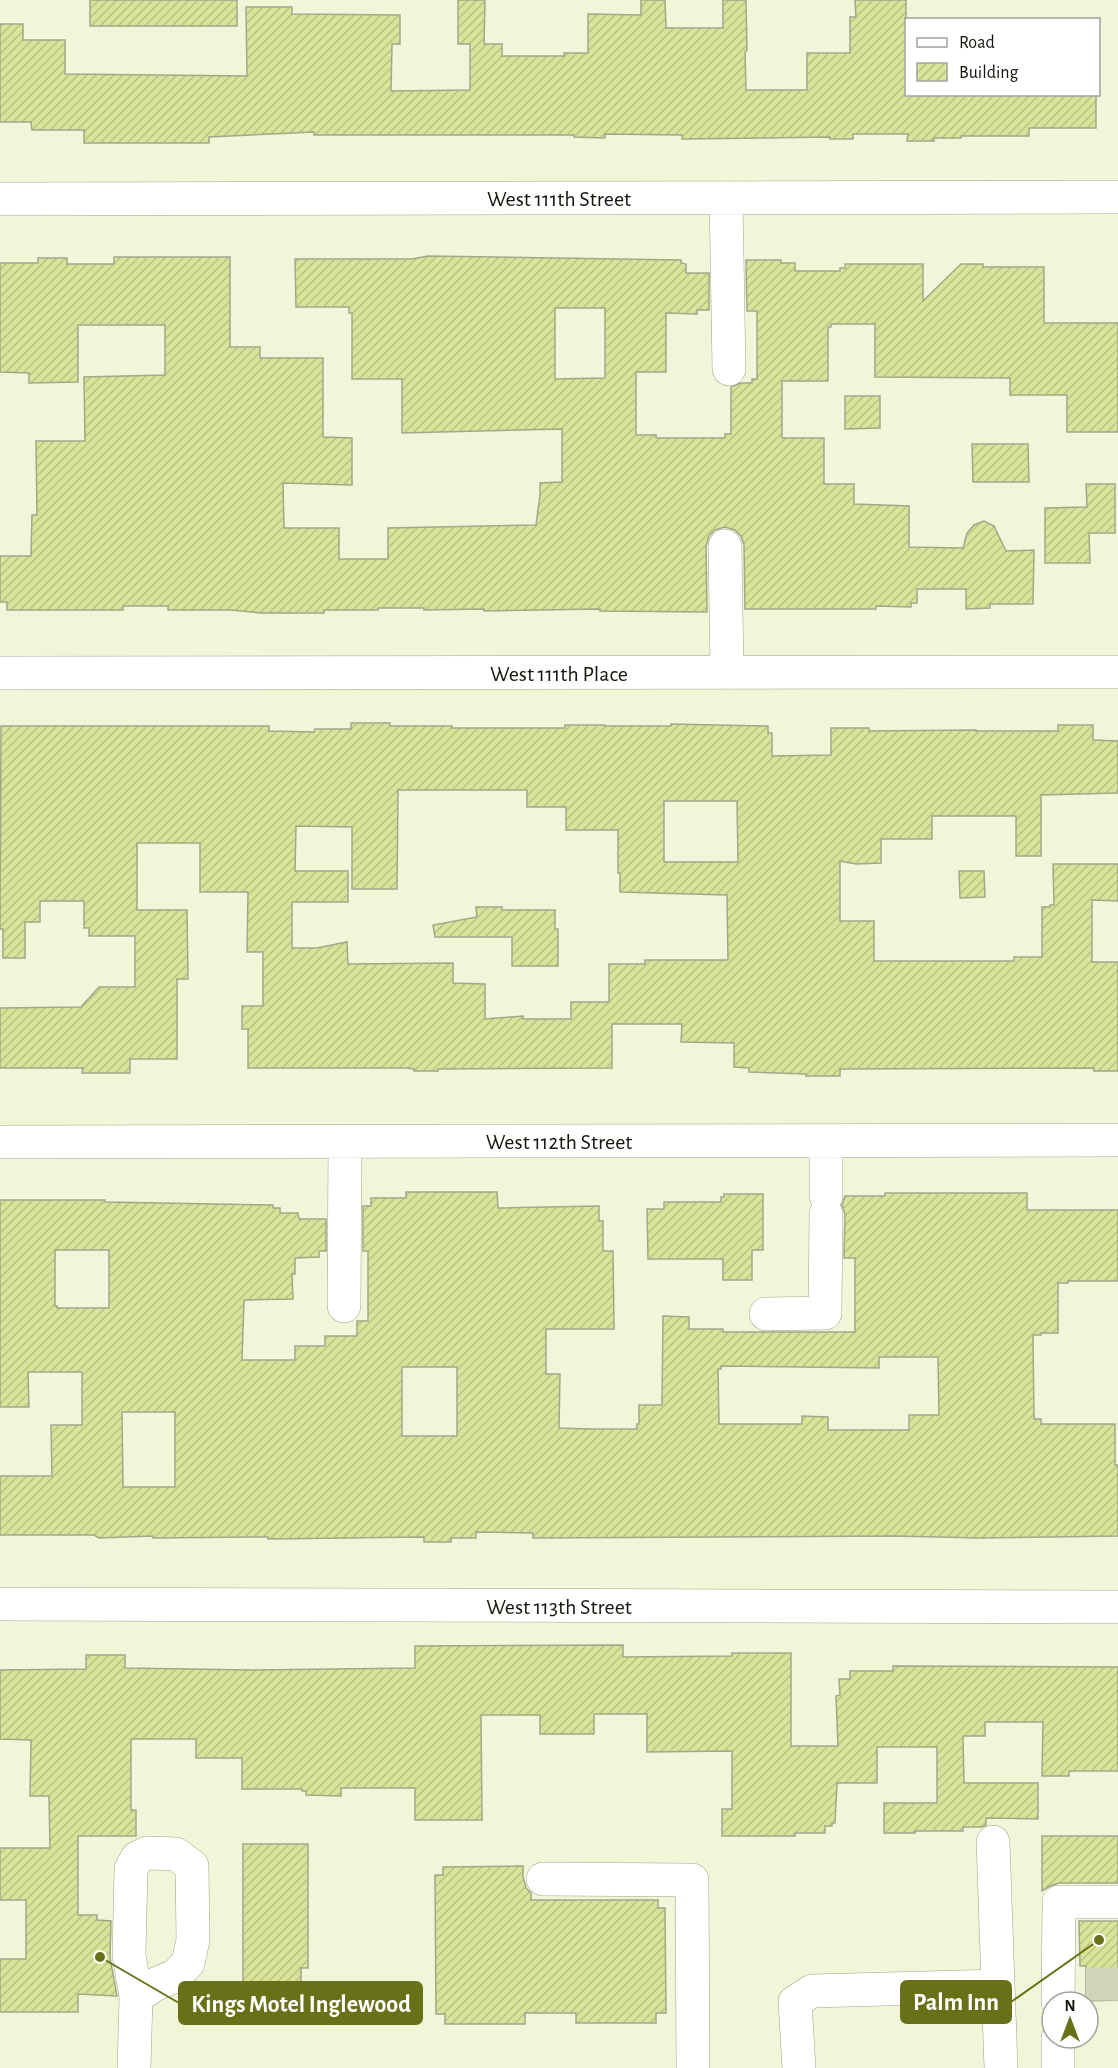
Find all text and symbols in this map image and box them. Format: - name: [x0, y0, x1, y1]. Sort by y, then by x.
- legend: [905, 18, 1100, 96]
- text: Road: [959, 34, 995, 52]
- text: Building: [959, 64, 1019, 82]
- street label: West 111th Street: [487, 188, 631, 210]
- street label: West 111th Place: [490, 663, 628, 685]
- street label: West 112th Street: [486, 1131, 632, 1153]
- street label: West 113th Street: [486, 1596, 632, 1618]
- callout: Palm Inn: [901, 1981, 1011, 2023]
- callout: Kings Motel Inglewood: [179, 1982, 422, 2024]
- north arrow: [1040, 1990, 1100, 2050]
- text: Palm Inn: [913, 1991, 999, 2015]
- text: Kings Motel Inglewood: [191, 1993, 411, 2017]
- text: N: [1064, 1998, 1076, 2014]

